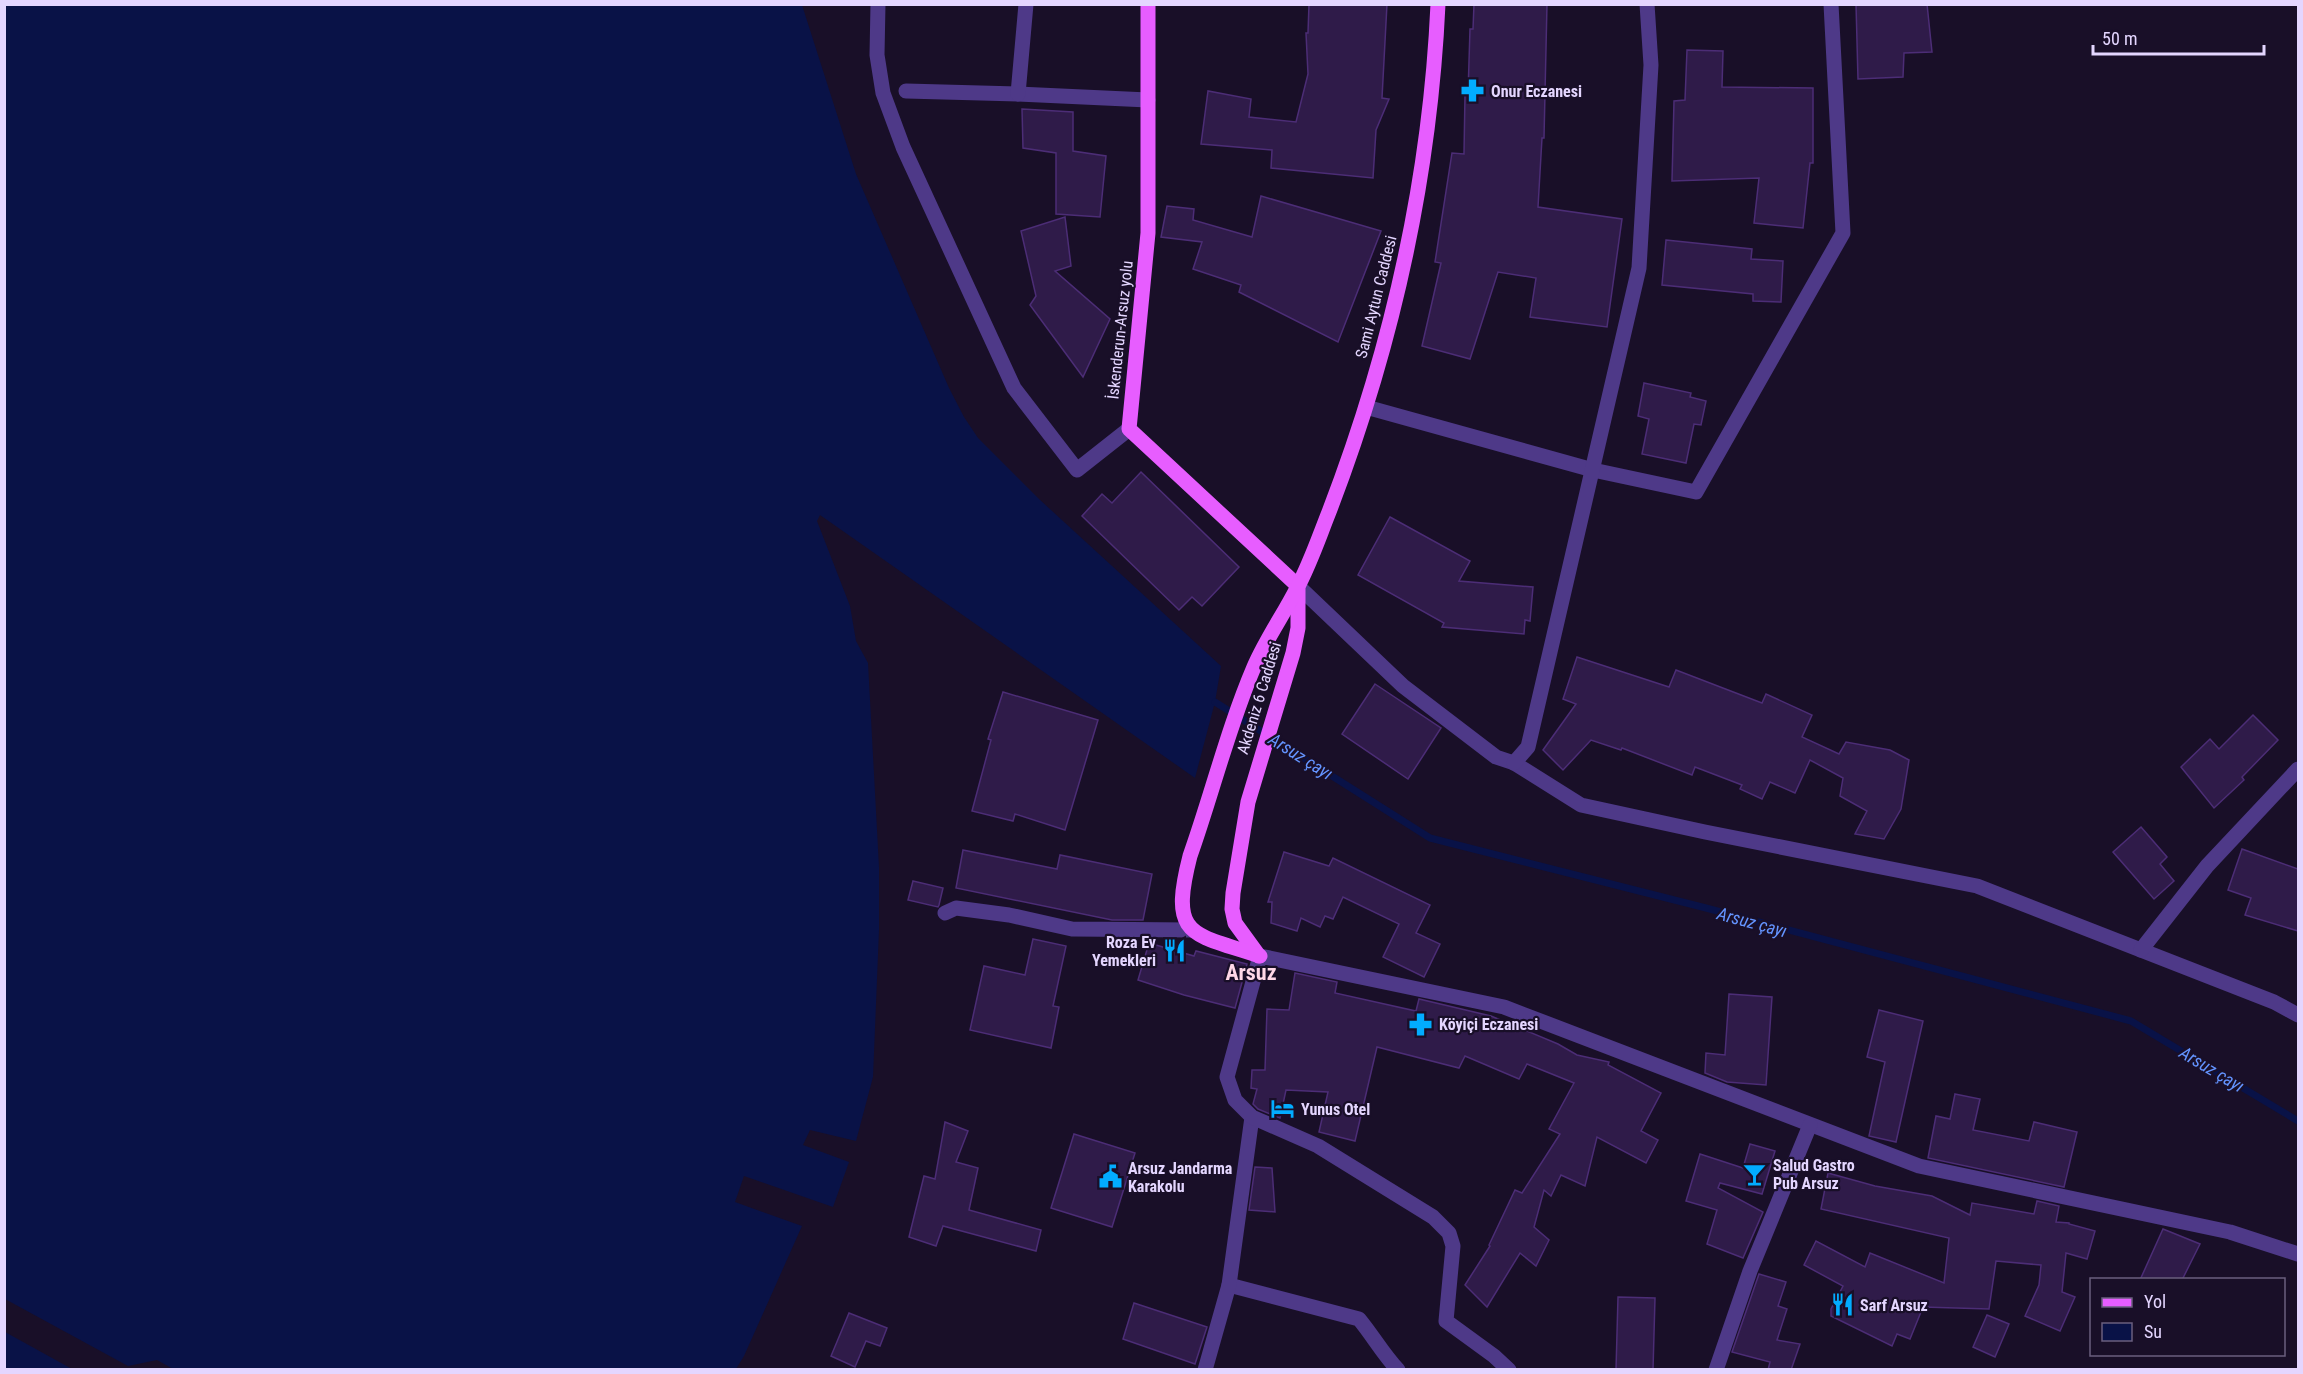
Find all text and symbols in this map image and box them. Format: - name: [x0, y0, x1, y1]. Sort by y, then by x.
- scale bar: [2093, 18, 2264, 56]
- text: 50 m: [2102, 28, 2137, 49]
- pharmacy icon: Onur Eczanesi: [1460, 78, 1486, 104]
- place label: Onur Eczanesi: [1491, 82, 1582, 101]
- street label: Sami Aytun Caddesi: [1352, 234, 1400, 360]
- street label: İskenderun-Arsuz yolu: [1103, 260, 1137, 400]
- street label: Akdeniz 6 Caddesi: [1233, 640, 1285, 756]
- water label: Arsuz çayı: [1264, 728, 1337, 784]
- water label: Arsuz çayı: [1714, 902, 1789, 941]
- place label: Roza Ev Yemekleri: [1092, 933, 1156, 970]
- restaurant icon: Roza Ev Yemekleri: [1161, 938, 1187, 964]
- district label: Arsuz: [1225, 960, 1277, 985]
- pharmacy icon: Köyiçi Eczanesi: [1408, 1011, 1434, 1037]
- place label: Köyiçi Eczanesi: [1439, 1015, 1538, 1034]
- water label: Arsuz çayı: [2175, 1041, 2248, 1096]
- hotel icon: Yunus Otel: [1270, 1096, 1296, 1122]
- place label: Yunus Otel: [1301, 1100, 1370, 1119]
- place label: Salud Gastro Pub Arsuz: [1773, 1156, 1855, 1193]
- place label: Arsuz Jandarma Karakolu: [1128, 1159, 1233, 1196]
- bar icon: Salud Gastro Pub Arsuz: [1742, 1161, 1768, 1187]
- public building icon: Arsuz Jandarma Karakolu: [1097, 1164, 1123, 1190]
- legend: [2090, 1278, 2285, 1356]
- text: Yol: [2144, 1291, 2166, 1312]
- restaurant icon: Sarf Arsuz: [1829, 1292, 1855, 1318]
- place label: Sarf Arsuz: [1860, 1296, 1928, 1315]
- text: Su: [2144, 1321, 2162, 1342]

